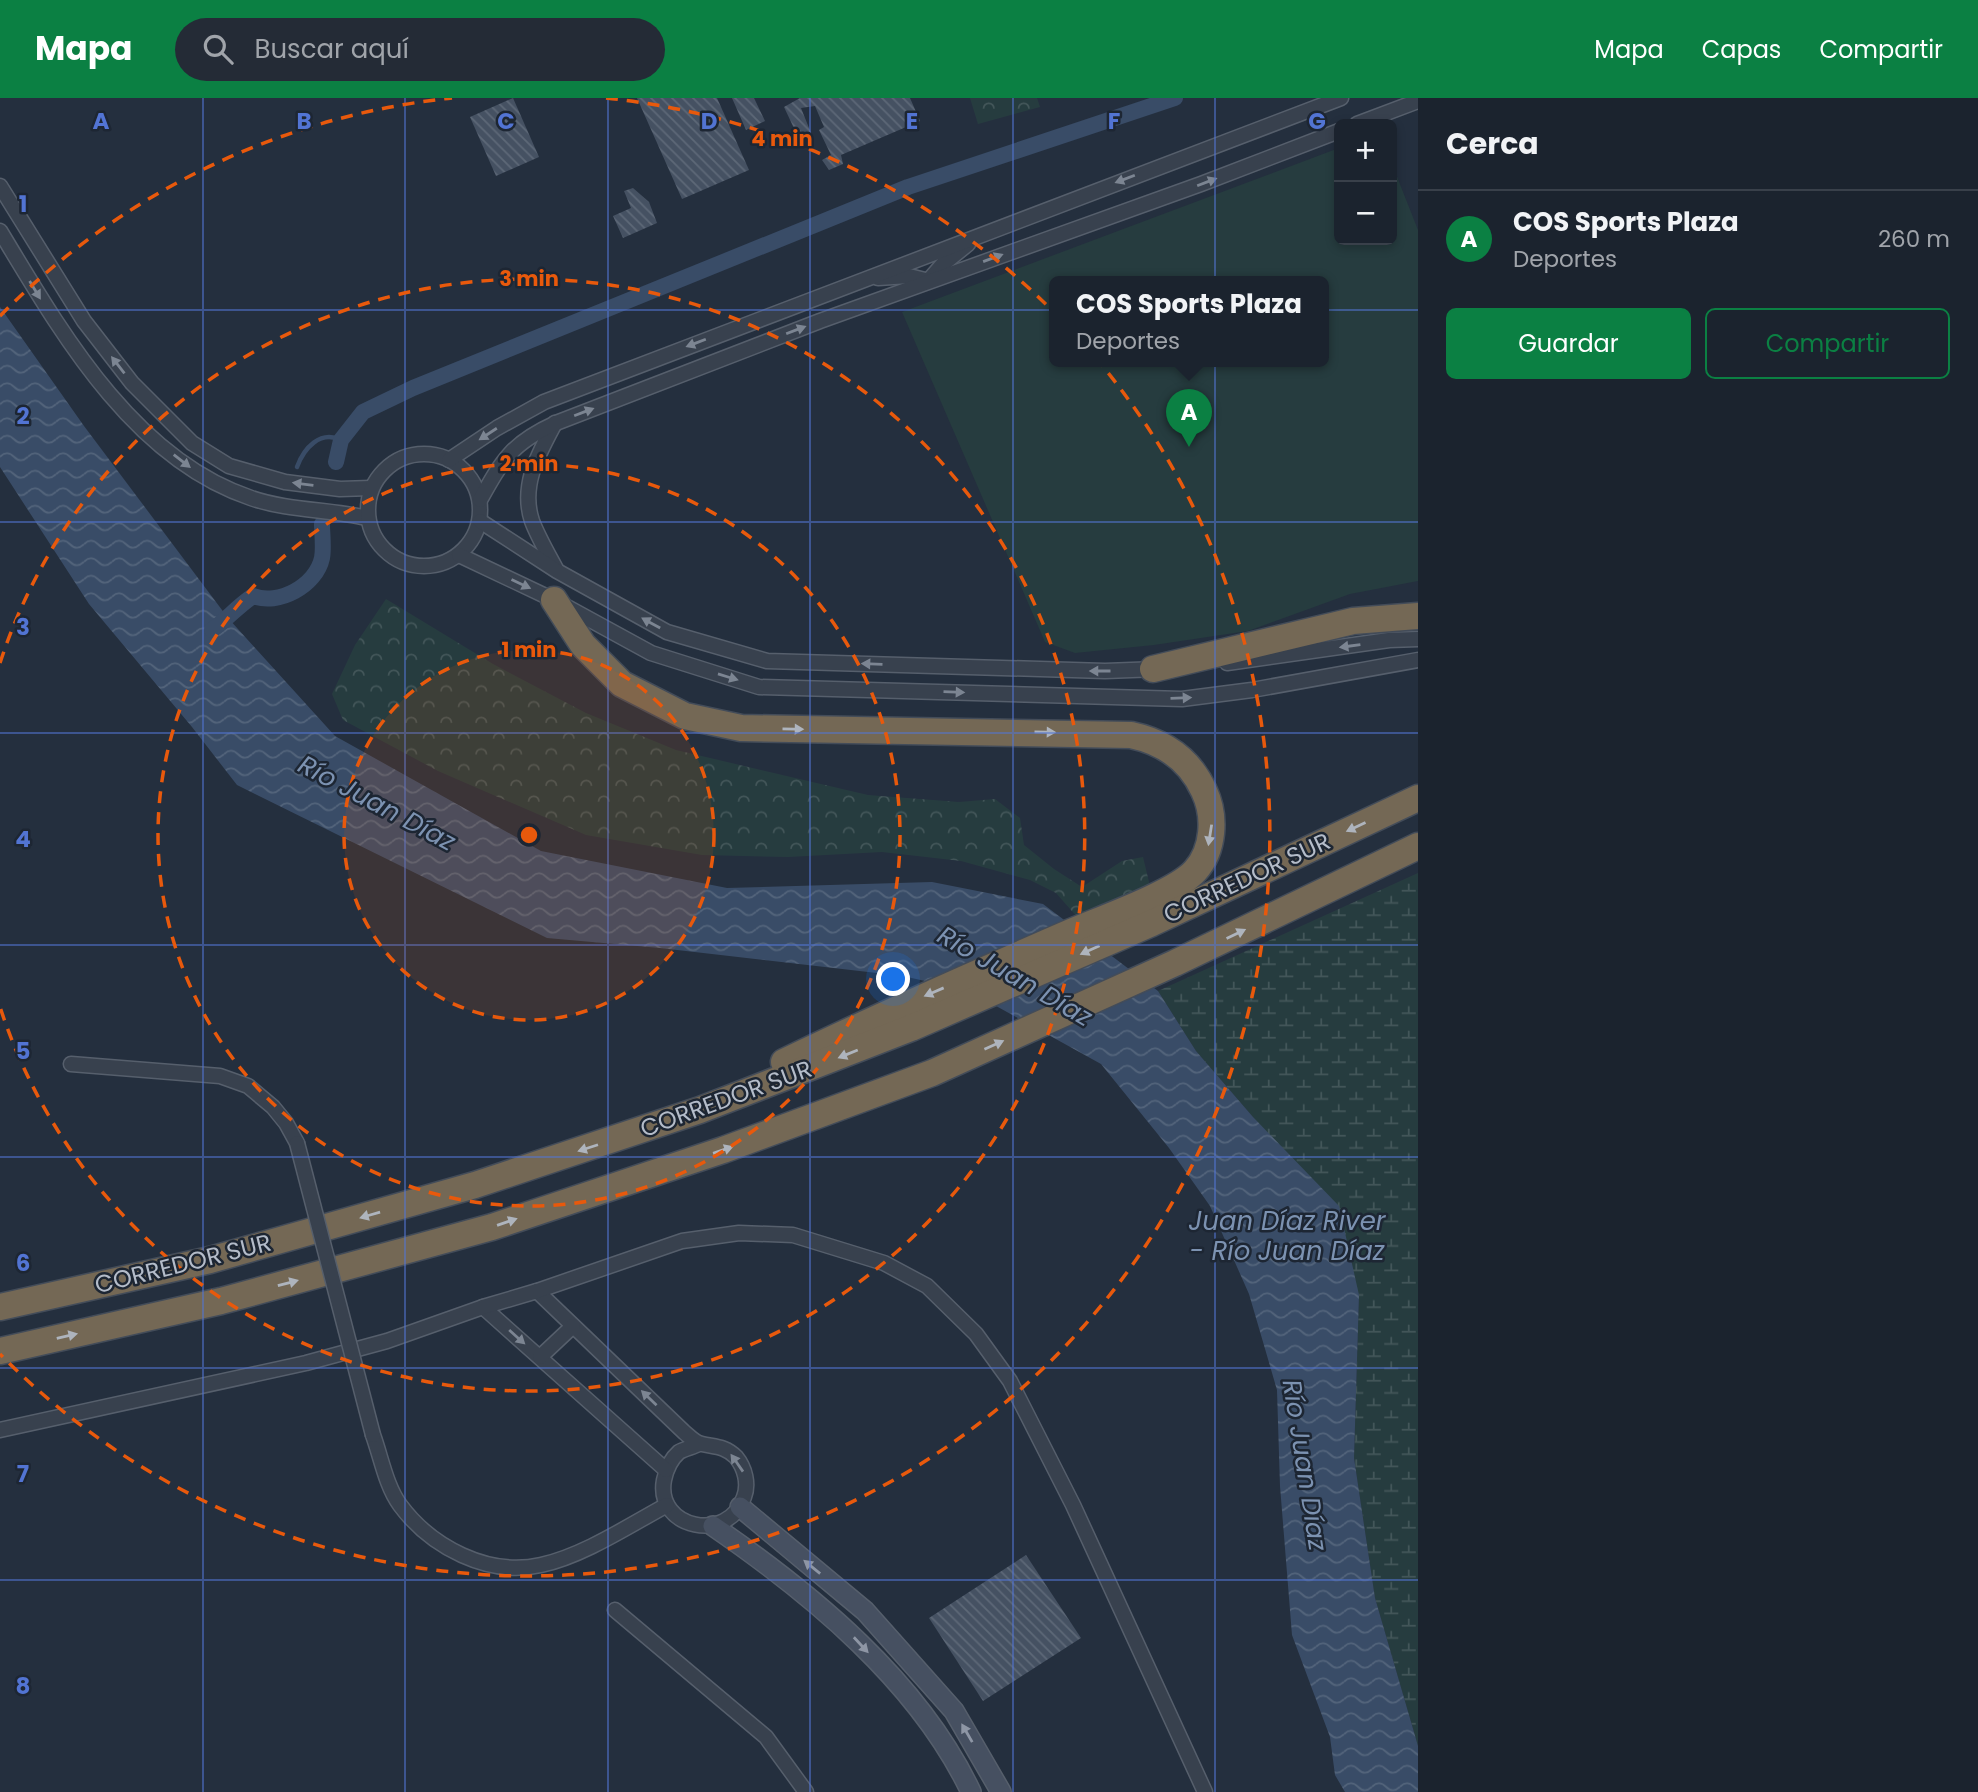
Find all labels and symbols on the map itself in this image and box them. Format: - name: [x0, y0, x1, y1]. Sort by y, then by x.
- text: A: [93, 105, 110, 137]
- text: B: [296, 105, 312, 137]
- text: C: [497, 105, 515, 137]
- text: D: [701, 105, 717, 137]
- text: E: [906, 105, 918, 137]
- text: F: [1108, 105, 1120, 137]
- text: G: [1308, 105, 1326, 137]
- text: 4 min: [751, 124, 813, 153]
- one-way arrow: [1115, 174, 1136, 185]
- one-way arrow: [1196, 176, 1217, 187]
- text: 1: [19, 188, 27, 220]
- one-way arrow: [982, 252, 1003, 263]
- text: 3 min: [499, 264, 559, 293]
- one-way arrow: [29, 280, 42, 299]
- one-way arrow: [786, 325, 807, 336]
- one-way arrow: [686, 338, 707, 349]
- one-way arrow: [111, 357, 126, 375]
- pin: A: [1166, 389, 1212, 447]
- text: 2: [16, 400, 30, 432]
- one-way arrow: [574, 407, 595, 418]
- one-way arrow: [479, 427, 497, 441]
- text: 2 min: [499, 449, 559, 478]
- one-way arrow: [174, 453, 191, 468]
- one-way arrow: [292, 478, 314, 489]
- one-way arrow: [511, 579, 531, 590]
- text: 3: [16, 611, 30, 643]
- one-way arrow: [641, 617, 661, 629]
- text: 1 min: [502, 635, 556, 664]
- one-way arrow: [1339, 641, 1361, 652]
- one-way arrow: [861, 659, 883, 670]
- one-way arrow: [1088, 665, 1110, 677]
- one-way arrow: [717, 672, 738, 682]
- one-way arrow: [943, 687, 965, 698]
- one-way arrow: [1170, 692, 1192, 704]
- one-way arrow: [782, 723, 804, 734]
- one-way arrow: [1034, 727, 1056, 738]
- water label: Río Juan Díaz: [292, 746, 462, 860]
- one-way arrow: [1346, 821, 1366, 833]
- text: 4: [15, 823, 31, 855]
- centre of rings: [517, 823, 541, 847]
- street label: CORREDOR SUR: [1158, 824, 1336, 931]
- one-way arrow: [1204, 824, 1215, 846]
- water label: Río Juan Díaz: [931, 917, 1099, 1035]
- one-way arrow: [1226, 928, 1246, 939]
- one-way arrow: [1079, 945, 1100, 956]
- your location: [876, 962, 910, 996]
- one-way arrow: [923, 986, 944, 997]
- text: 5: [16, 1035, 30, 1067]
- one-way arrow: [984, 1039, 1004, 1051]
- one-way arrow: [837, 1048, 858, 1059]
- street label: CORREDOR SUR: [635, 1052, 816, 1145]
- one-way arrow: [577, 1144, 598, 1154]
- one-way arrow: [712, 1144, 733, 1155]
- water label: Juan Díaz River - Río Juan Díaz: [1189, 1203, 1387, 1269]
- one-way arrow: [359, 1210, 381, 1221]
- one-way arrow: [497, 1216, 518, 1227]
- street label: CORREDOR SUR: [91, 1226, 274, 1301]
- text: 6: [16, 1247, 30, 1279]
- one-way arrow: [277, 1277, 299, 1288]
- one-way arrow: [509, 1329, 526, 1344]
- one-way arrow: [56, 1330, 78, 1341]
- water label: Río Juan Díaz: [1274, 1377, 1336, 1553]
- one-way arrow: [640, 1390, 657, 1407]
- one-way arrow: [730, 1454, 744, 1472]
- text: 7: [17, 1458, 29, 1490]
- one-way arrow: [804, 1560, 821, 1575]
- one-way arrow: [853, 1636, 869, 1653]
- text: 8: [16, 1670, 30, 1702]
- one-way arrow: [961, 1723, 973, 1742]

